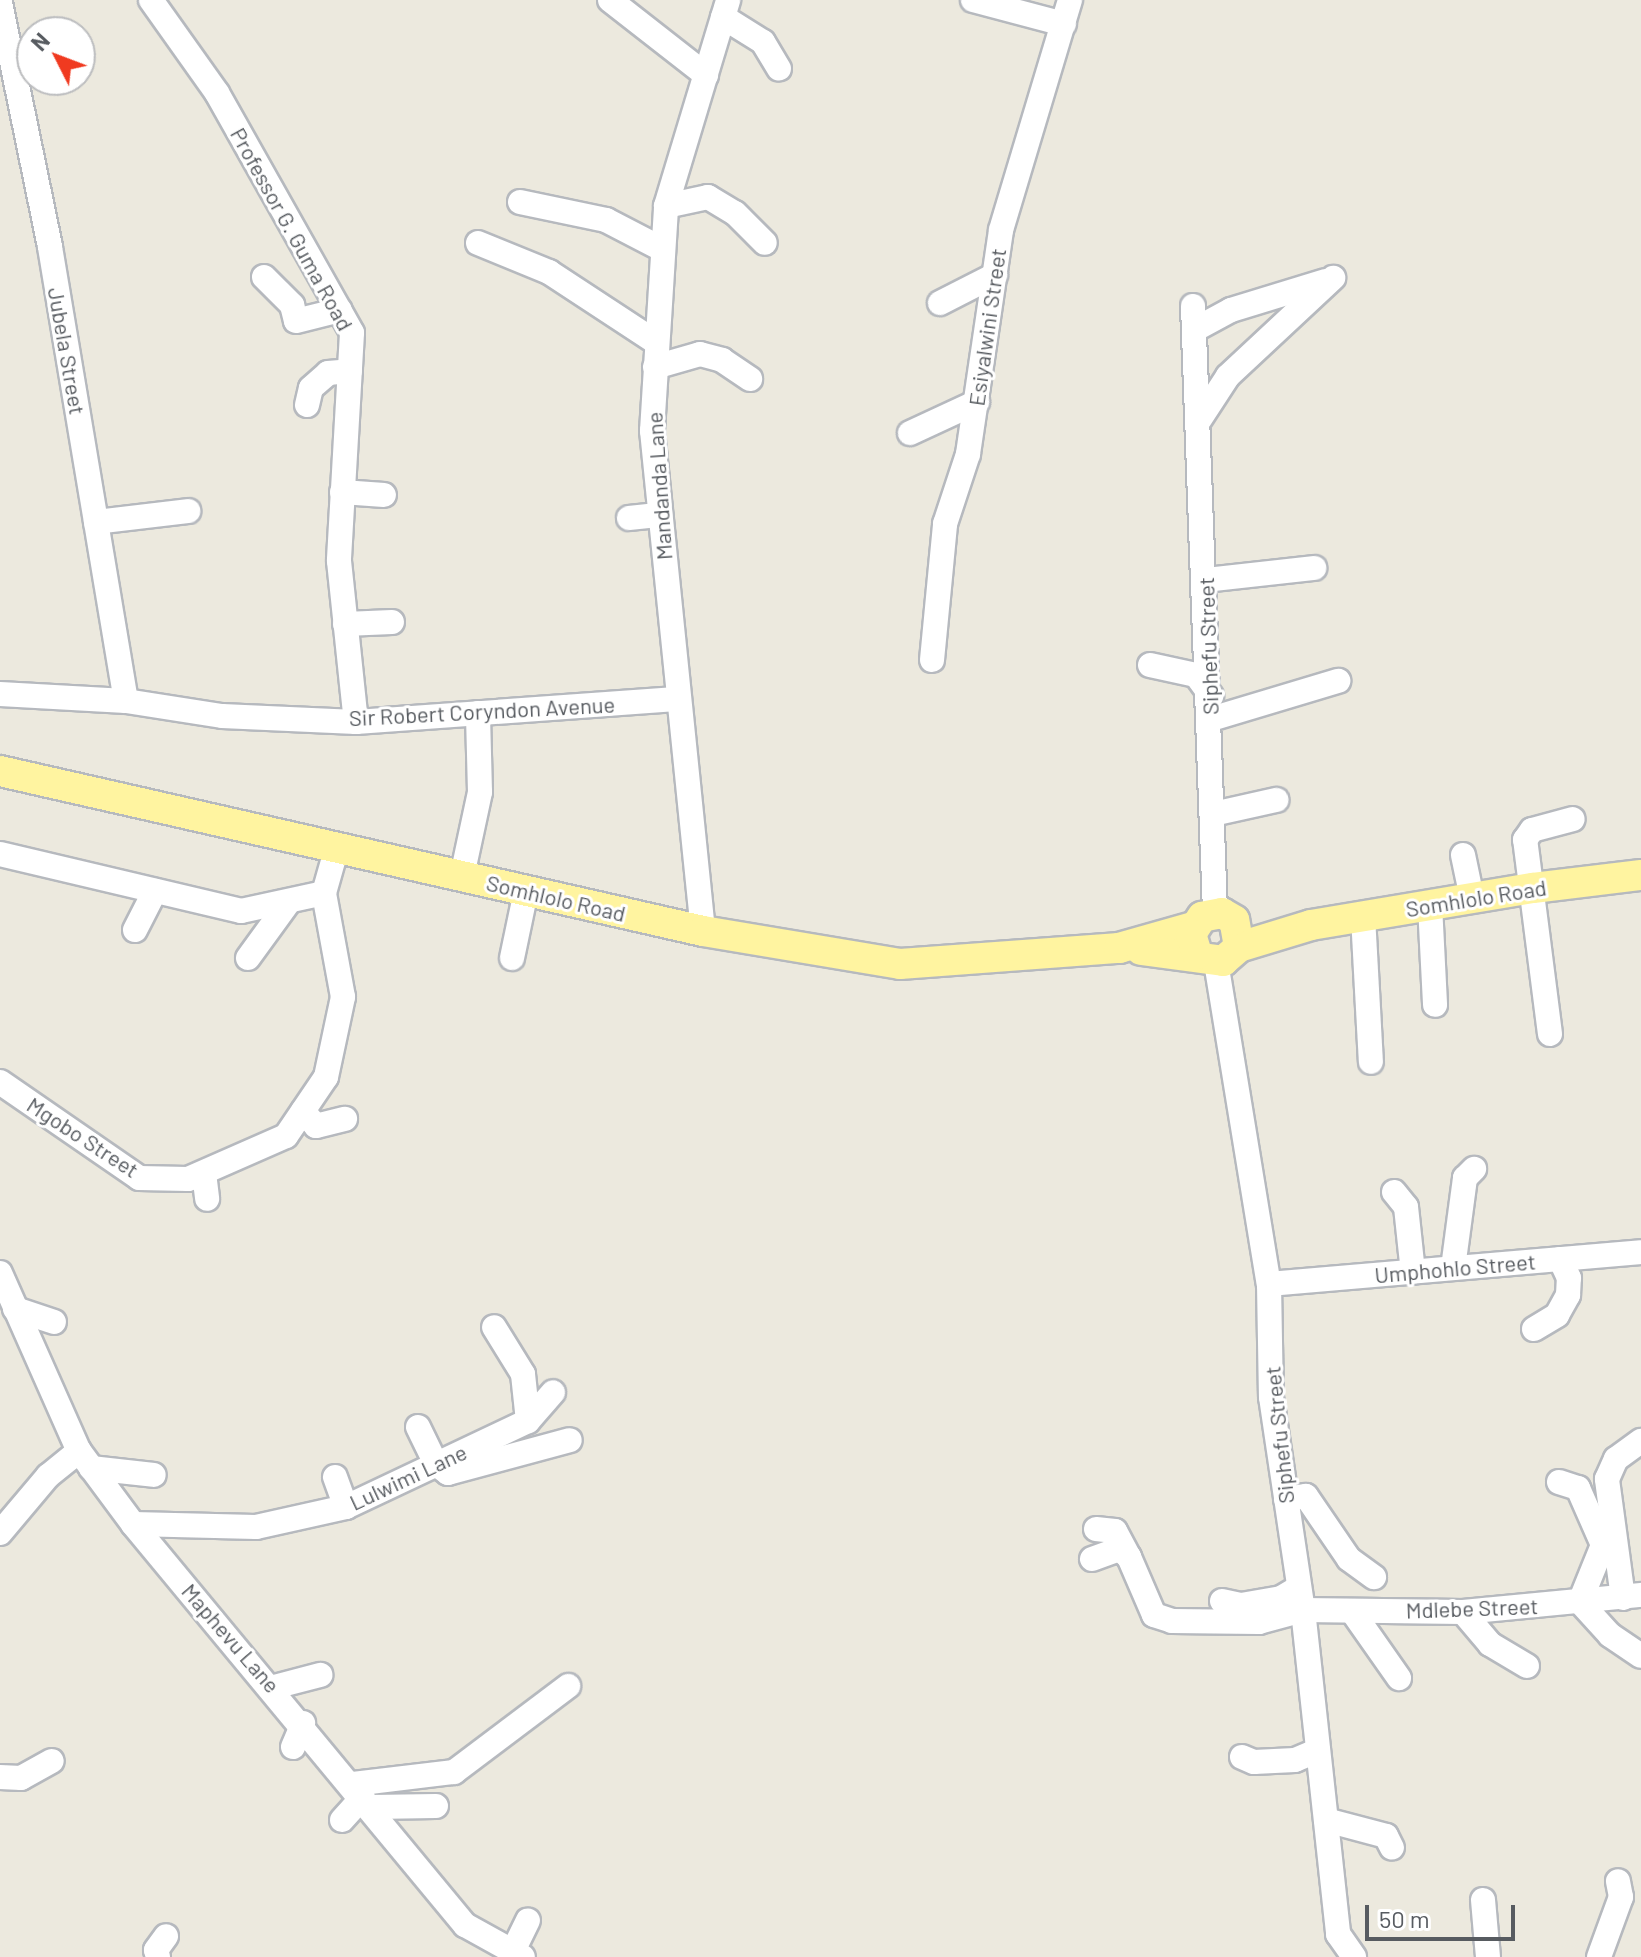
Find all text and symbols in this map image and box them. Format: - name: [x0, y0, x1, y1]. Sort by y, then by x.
- north arrow: [16, 16, 96, 96]
- text: N: [25, 27, 54, 55]
- street label: Professor G. Guma Road: [225, 123, 359, 335]
- street label: Esiyalwini Street: [963, 246, 1011, 408]
- street label: Jubela Street: [43, 285, 91, 417]
- street label: Mandanda Lane: [641, 411, 677, 561]
- street label: Siphefu Street: [1192, 577, 1224, 715]
- street label: Sir Robert Coryndon Avenue: [348, 691, 616, 731]
- street label: Somhlolo Road: [484, 869, 628, 927]
- street label: Somhlolo Road: [1404, 874, 1548, 922]
- street label: Mgobo Street: [22, 1091, 144, 1183]
- street label: Umphohlo Street: [1373, 1248, 1537, 1288]
- street label: Siphefu Street: [1259, 1365, 1299, 1505]
- street label: Lulwimi Lane: [345, 1438, 471, 1516]
- street label: Maphevu Lane: [176, 1578, 286, 1698]
- street label: Mdlebe Street: [1405, 1592, 1539, 1624]
- scale bar: [1369, 1889, 1519, 1939]
- text: 50 m: [1379, 1904, 1430, 1933]

